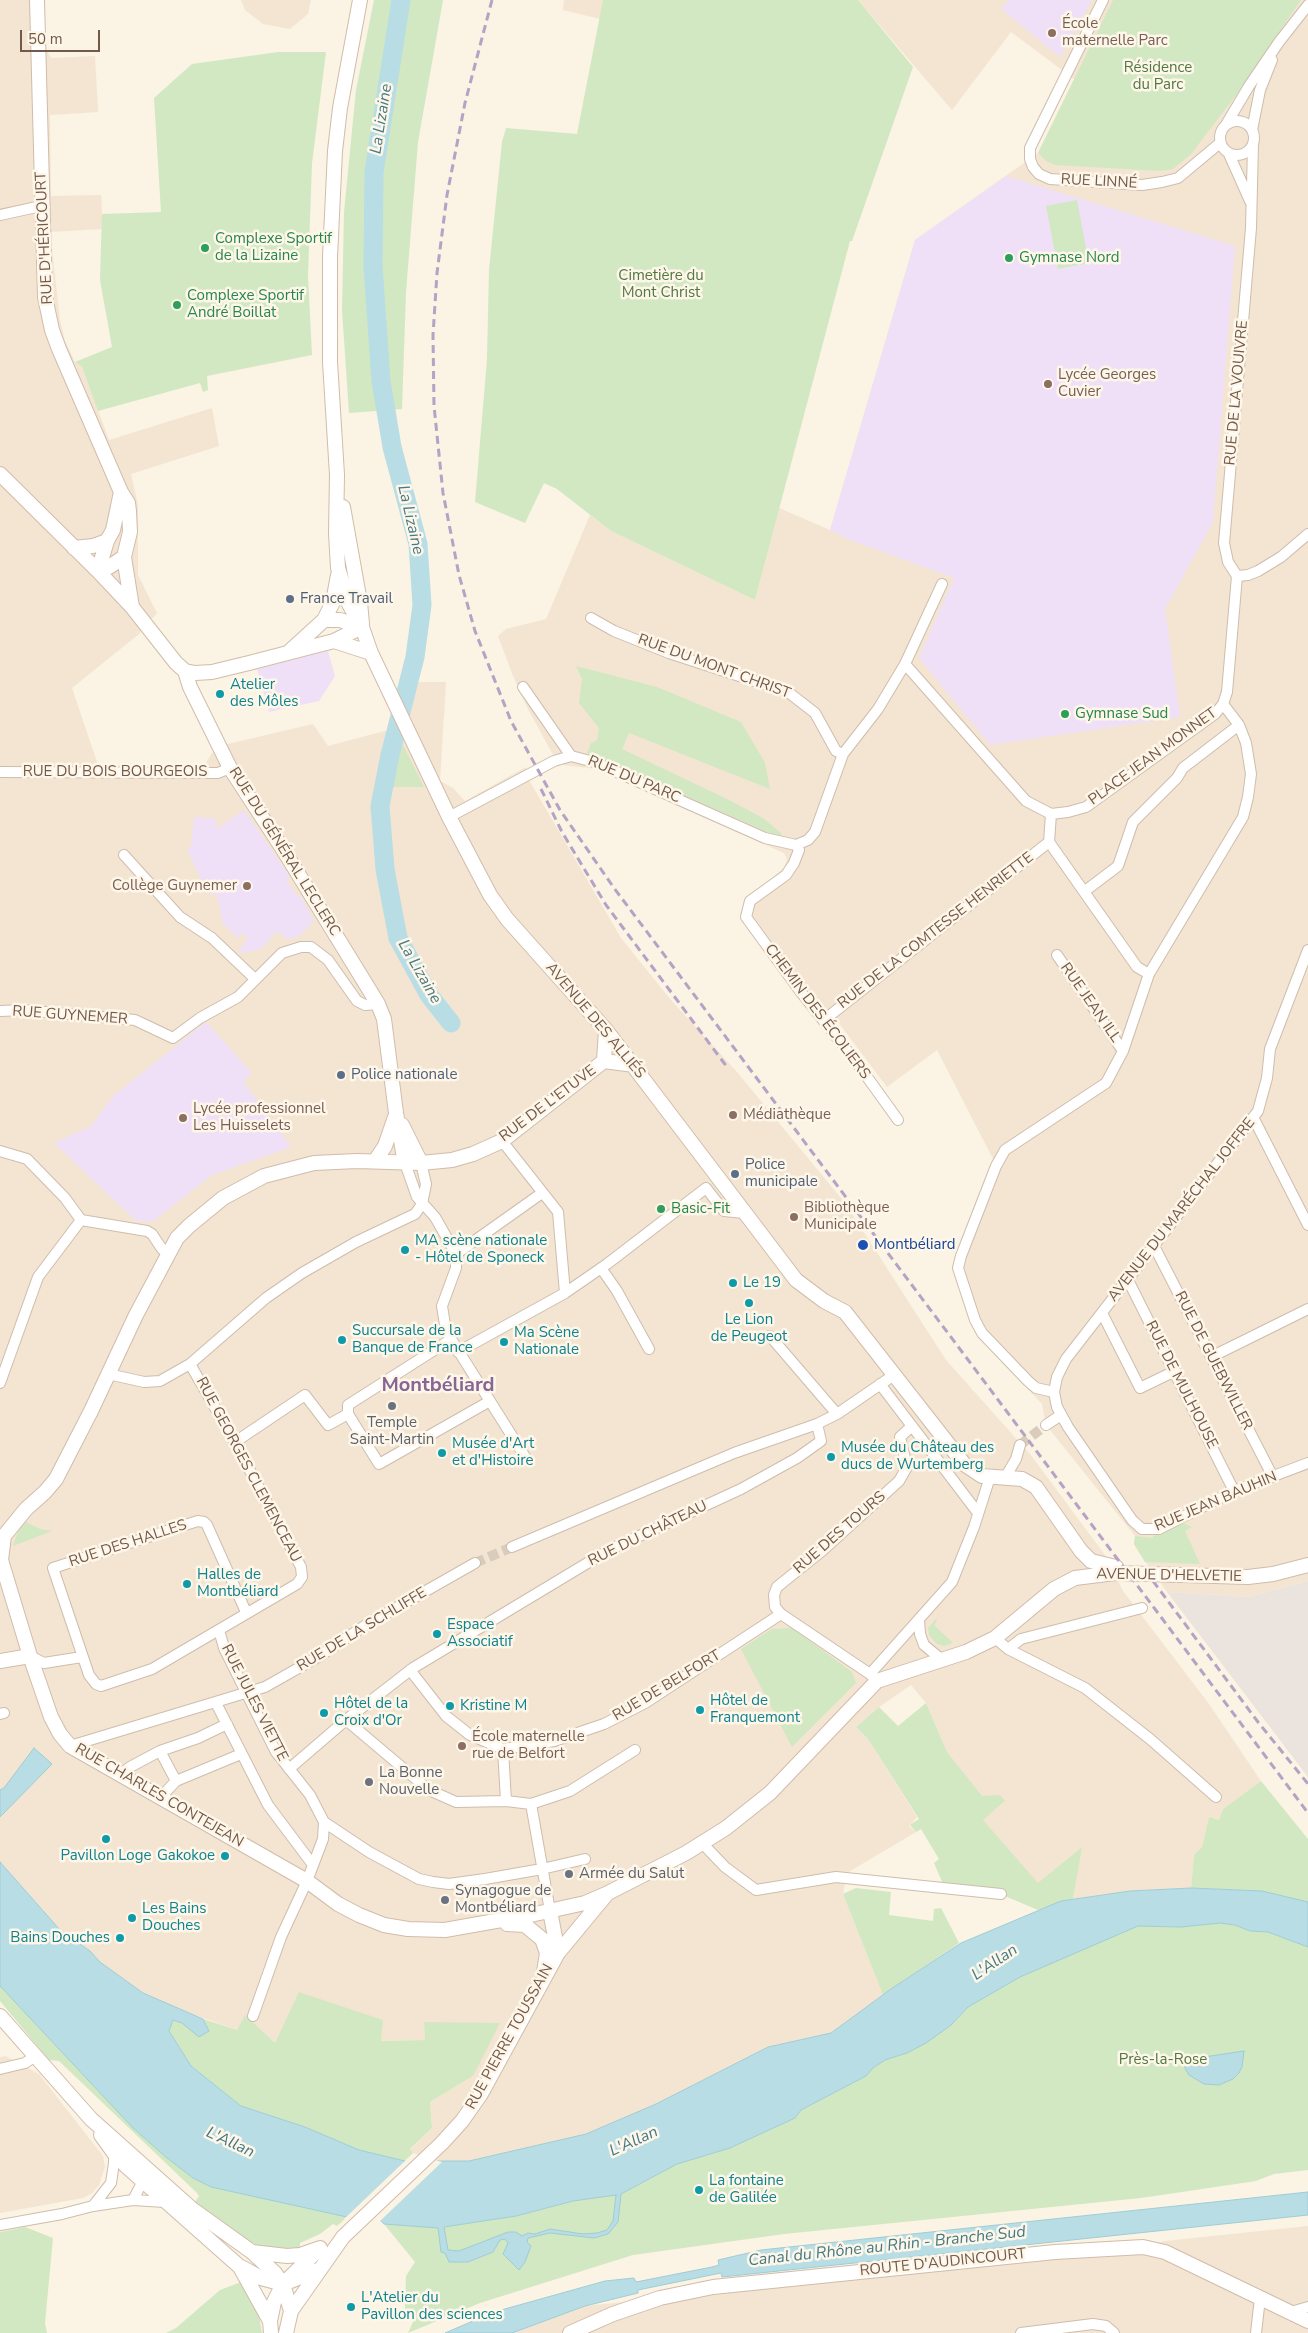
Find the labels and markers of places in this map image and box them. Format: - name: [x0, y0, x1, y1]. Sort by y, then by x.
- place label: École maternelle Parc: [1062, 15, 1168, 50]
- marker: École maternelle Parc: [1046, 27, 1058, 39]
- place label: Complexe Sportif de la Lizaine: [215, 230, 332, 265]
- marker: Complexe Sportif de la Lizaine: [199, 242, 211, 254]
- place label: Gymnase Nord: [1019, 249, 1119, 267]
- marker: Gymnase Nord: [1003, 252, 1015, 264]
- place label: Complexe Sportif André Boillat: [187, 287, 304, 322]
- marker: Complexe Sportif André Boillat: [171, 299, 183, 311]
- place label: Lycée Georges Cuvier: [1058, 366, 1156, 401]
- marker: Lycée Georges Cuvier: [1042, 378, 1054, 390]
- place label: France Travail: [300, 590, 393, 608]
- marker: France Travail: [284, 593, 296, 605]
- place label: Atelier des Môles: [230, 676, 299, 711]
- marker: Atelier des Môles: [214, 688, 226, 700]
- place label: Gymnase Sud: [1075, 705, 1168, 723]
- marker: Gymnase Sud: [1059, 708, 1071, 720]
- place label: Collège Guynemer: [112, 877, 237, 895]
- marker: Collège Guynemer: [241, 880, 253, 892]
- place label: Police nationale: [351, 1066, 457, 1084]
- marker: Police nationale: [335, 1069, 347, 1081]
- place label: Lycée professionnel Les Huisselets: [193, 1100, 325, 1135]
- place label: Médiathèque: [743, 1106, 831, 1124]
- marker: Médiathèque: [727, 1109, 739, 1121]
- marker: Lycée professionnel Les Huisselets: [177, 1112, 189, 1124]
- place label: Police municipale: [745, 1156, 818, 1191]
- marker: Police municipale: [729, 1168, 741, 1180]
- place label: Bibliothèque Municipale: [804, 1199, 889, 1234]
- place label: Basic-Fit: [671, 1200, 730, 1218]
- marker: Basic-Fit: [655, 1203, 667, 1215]
- marker: Bibliothèque Municipale: [788, 1211, 800, 1223]
- place label: MA scène nationale - Hôtel de Sponeck: [415, 1232, 547, 1267]
- place label: Montbéliard: [874, 1236, 956, 1254]
- marker: Montbéliard: [856, 1238, 870, 1252]
- marker: MA scène nationale - Hôtel de Sponeck: [399, 1244, 411, 1256]
- place label: Le 19: [743, 1274, 781, 1292]
- marker: Le 19: [727, 1277, 739, 1289]
- marker: Le Lion de Peugeot: [743, 1297, 755, 1309]
- place label: Le Lion de Peugeot: [711, 1311, 787, 1346]
- place label: Succursale de la Banque de France: [352, 1322, 473, 1357]
- place label: Ma Scène Nationale: [514, 1324, 579, 1359]
- marker: Succursale de la Banque de France: [336, 1334, 348, 1346]
- marker: Ma Scène Nationale: [498, 1336, 510, 1348]
- marker: Temple Saint-Martin: [386, 1400, 398, 1412]
- place label: Temple Saint-Martin: [350, 1414, 434, 1449]
- place label: Musée d'Art et d'Histoire: [452, 1435, 534, 1470]
- place label: Musée du Château des ducs de Wurtemberg: [841, 1439, 994, 1474]
- marker: Musée d'Art et d'Histoire: [436, 1447, 448, 1459]
- marker: Musée du Château des ducs de Wurtemberg: [825, 1451, 837, 1463]
- place label: Halles de Montbéliard: [197, 1566, 279, 1601]
- marker: Halles de Montbéliard: [181, 1578, 193, 1590]
- place label: Espace Associatif: [447, 1616, 513, 1651]
- marker: Espace Associatif: [431, 1628, 443, 1640]
- place label: Hôtel de Franquemont: [710, 1692, 800, 1727]
- place label: Hôtel de la Croix d'Or: [334, 1695, 408, 1730]
- place label: Kristine M: [460, 1697, 527, 1715]
- marker: Kristine M: [444, 1700, 456, 1712]
- marker: Hôtel de Franquemont: [694, 1704, 706, 1716]
- marker: Hôtel de la Croix d'Or: [318, 1707, 330, 1719]
- place label: École maternelle rue de Belfort: [472, 1728, 585, 1763]
- marker: École maternelle rue de Belfort: [456, 1740, 468, 1752]
- place label: La Bonne Nouvelle: [379, 1764, 442, 1799]
- marker: La Bonne Nouvelle: [363, 1776, 375, 1788]
- marker: Pavillon Loge: [100, 1833, 112, 1845]
- place label: Pavillon Loge: [61, 1847, 151, 1865]
- place label: Gakokoe: [157, 1847, 215, 1865]
- marker: Gakokoe: [219, 1850, 231, 1862]
- place label: Armée du Salut: [579, 1865, 684, 1883]
- marker: Armée du Salut: [563, 1868, 575, 1880]
- place label: Synagogue de Montbéliard: [455, 1882, 551, 1917]
- marker: Synagogue de Montbéliard: [439, 1894, 451, 1906]
- place label: Les Bains Douches: [142, 1900, 206, 1935]
- marker: Les Bains Douches: [126, 1912, 138, 1924]
- place label: Bains Douches: [10, 1929, 110, 1947]
- marker: Bains Douches: [114, 1932, 126, 1944]
- place label: La fontaine de Galilée: [709, 2172, 784, 2207]
- marker: La fontaine de Galilée: [693, 2184, 705, 2196]
- place label: L'Atelier du Pavillon des sciences: [361, 2289, 503, 2324]
- marker: L'Atelier du Pavillon des sciences: [345, 2301, 357, 2313]

